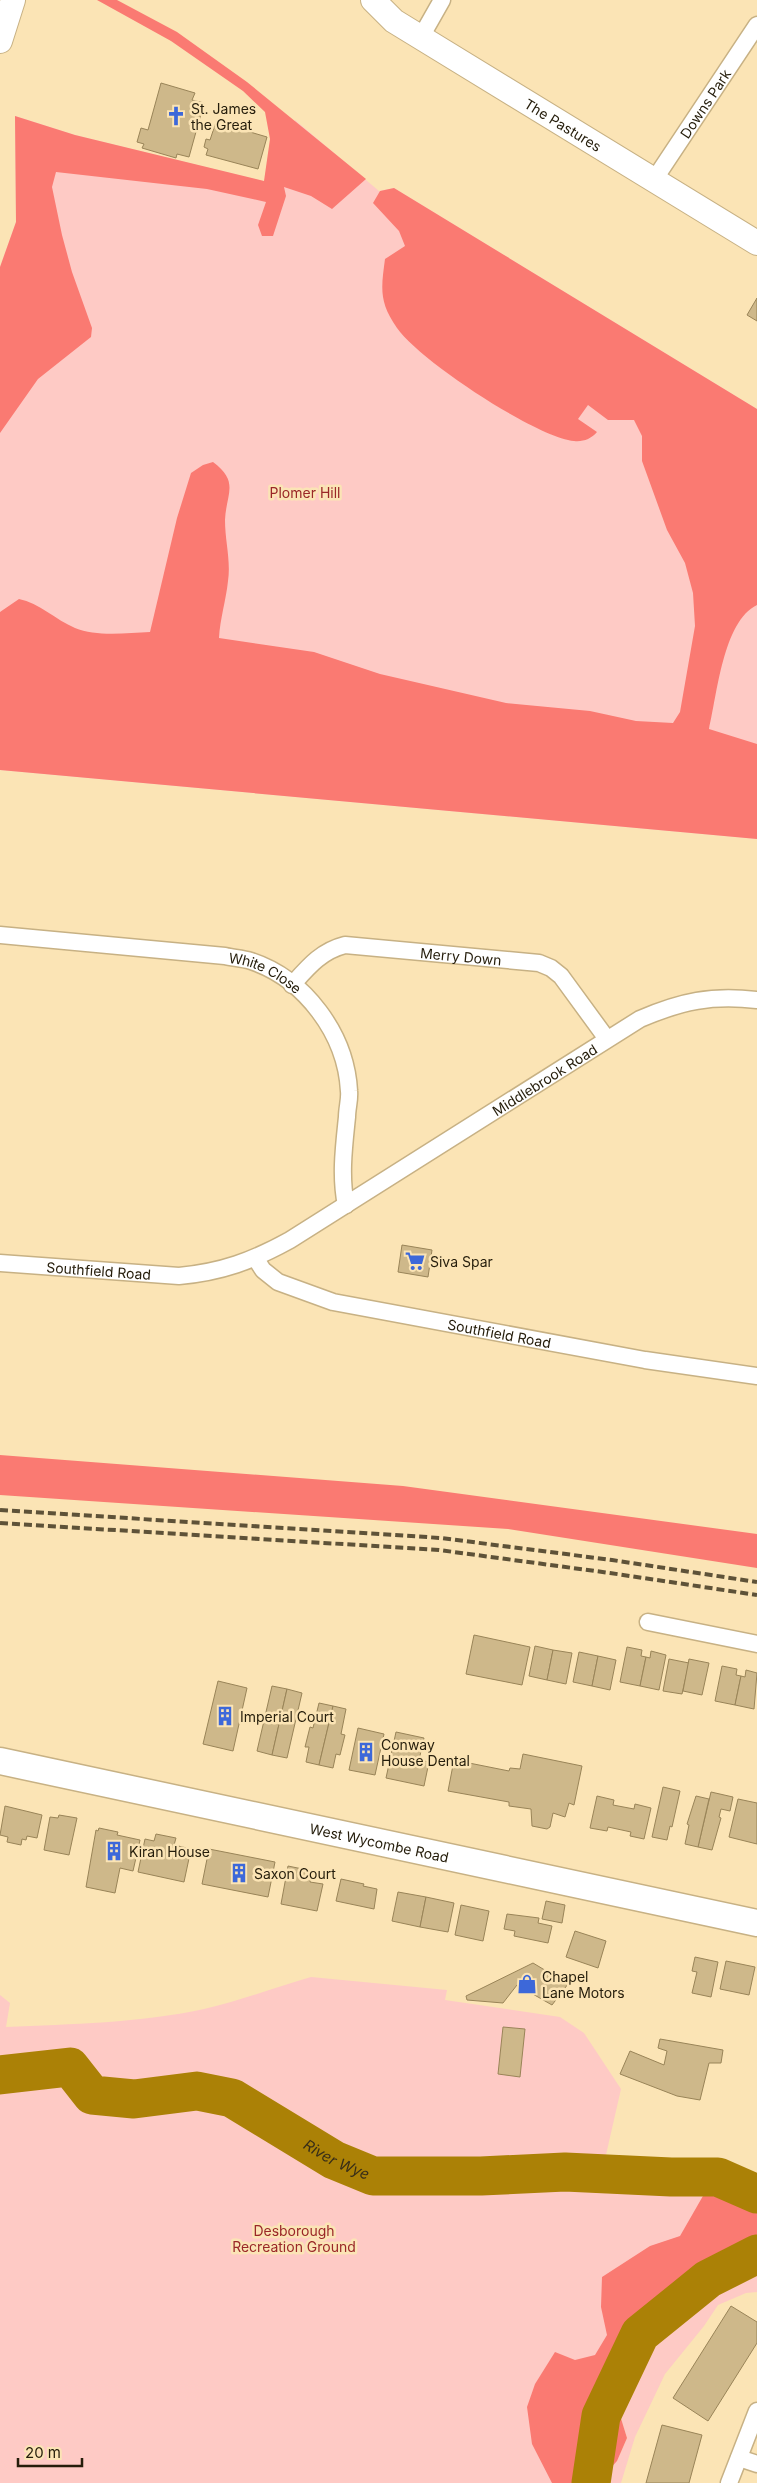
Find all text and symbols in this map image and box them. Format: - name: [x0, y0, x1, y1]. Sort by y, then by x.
- street label: Downs Park: [676, 65, 734, 141]
- street label: The Pastures: [522, 94, 605, 154]
- place label: St. James the Great: [191, 100, 256, 133]
- church icon: St. James the Great: [165, 105, 187, 127]
- park label: Plomer Hill: [270, 484, 340, 501]
- street label: Merry Down: [420, 944, 502, 968]
- street label: White Close: [228, 949, 305, 997]
- street label: Middlebrook Road: [489, 1040, 600, 1119]
- supermarket icon: Siva Spar: [404, 1250, 426, 1272]
- place label: Siva Spar: [430, 1253, 493, 1270]
- street label: Southfield Road: [46, 1258, 152, 1282]
- street label: Southfield Road: [446, 1315, 553, 1351]
- building icon: Imperial Court: [214, 1705, 236, 1727]
- place label: Imperial Court: [240, 1708, 334, 1725]
- place label: Conway House Dental: [381, 1736, 470, 1769]
- building icon: Conway House Dental: [355, 1741, 377, 1763]
- street label: West Wycombe Road: [308, 1819, 450, 1865]
- building icon: Kiran House: [103, 1840, 125, 1862]
- place label: Kiran House: [129, 1843, 210, 1860]
- building icon: Saxon Court: [228, 1862, 250, 1884]
- place label: Saxon Court: [254, 1865, 336, 1882]
- place label: Chapel Lane Motors: [542, 1968, 625, 2001]
- shop icon: Chapel Lane Motors: [516, 1973, 538, 1995]
- water label: River Wye: [300, 2134, 373, 2183]
- park label: Desborough Recreation Ground: [232, 2222, 356, 2255]
- scale bar: [18, 2436, 81, 2468]
- text: 20 m: [25, 2443, 61, 2462]

